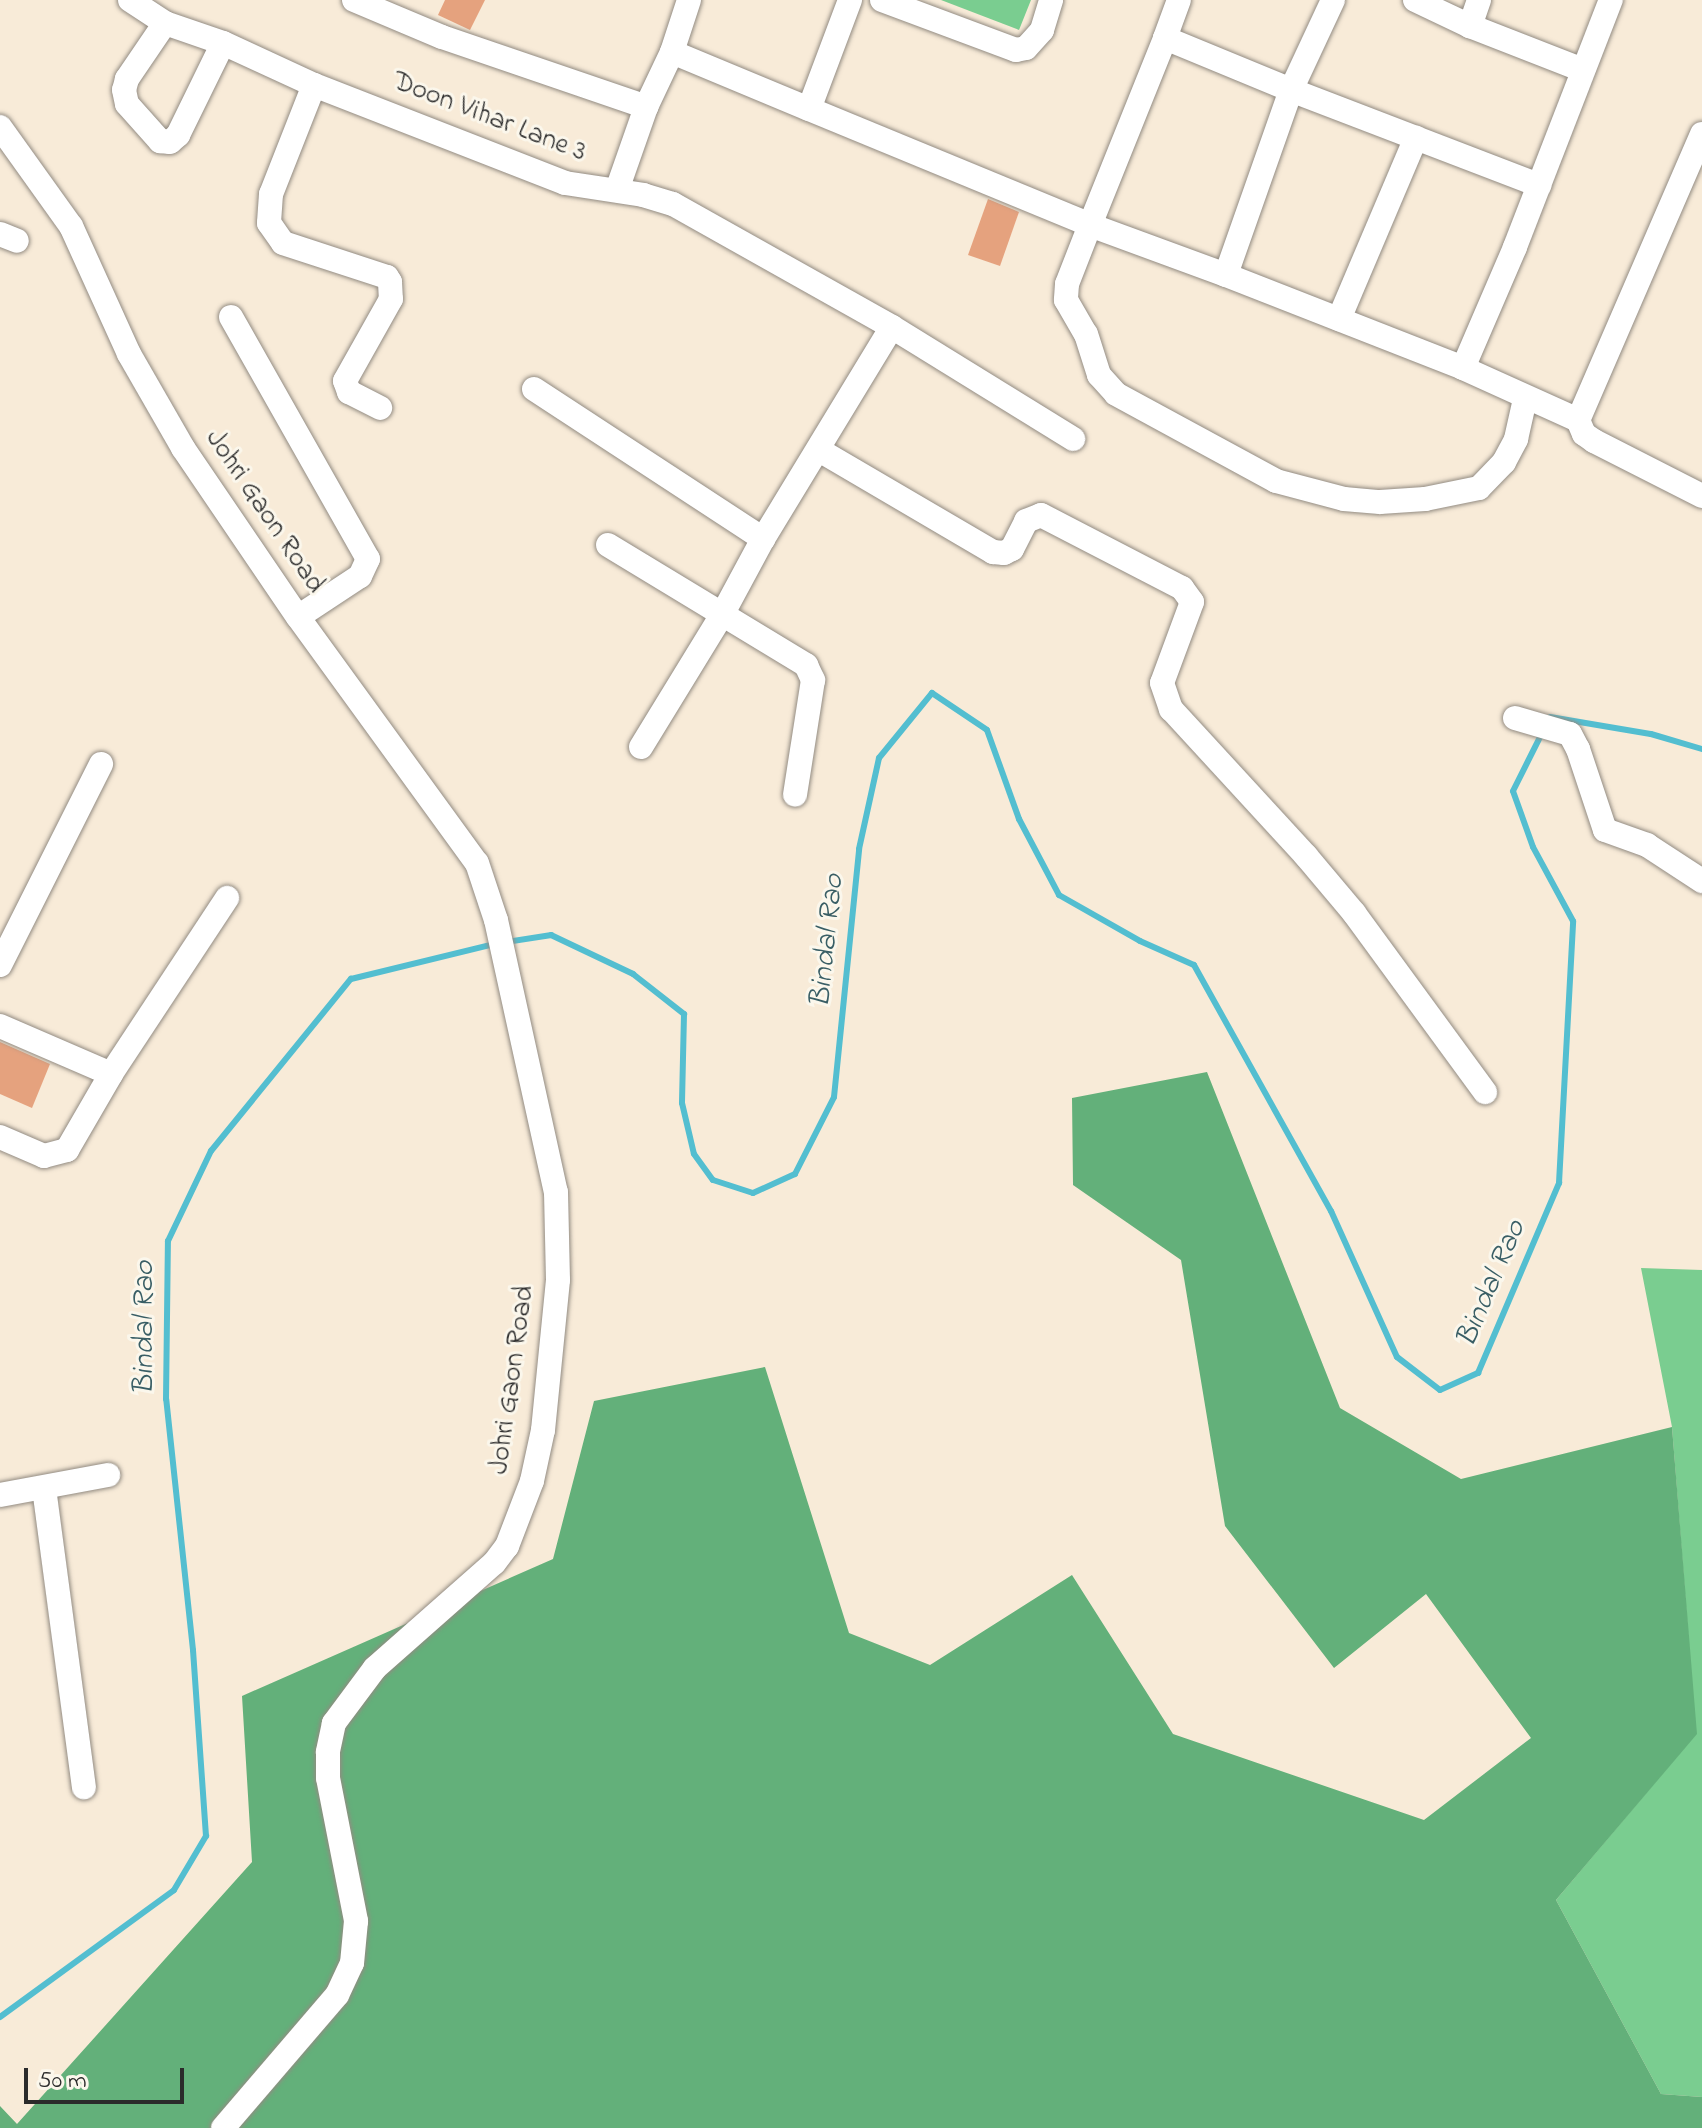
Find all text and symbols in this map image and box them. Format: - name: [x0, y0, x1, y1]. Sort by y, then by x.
- street label: Doon Vihar Lane 3: [387, 66, 591, 170]
- street label: Johri Gaon Road: [197, 424, 331, 600]
- water label: Bindal Rao: [803, 872, 853, 1010]
- water label: Bindal Rao: [1449, 1215, 1535, 1353]
- water label: Bindal Rao: [127, 1261, 163, 1395]
- street label: Johri Gaon Road: [483, 1283, 543, 1477]
- scale bar: [28, 2052, 188, 2102]
- text: 50 m: [38, 2064, 87, 2099]

